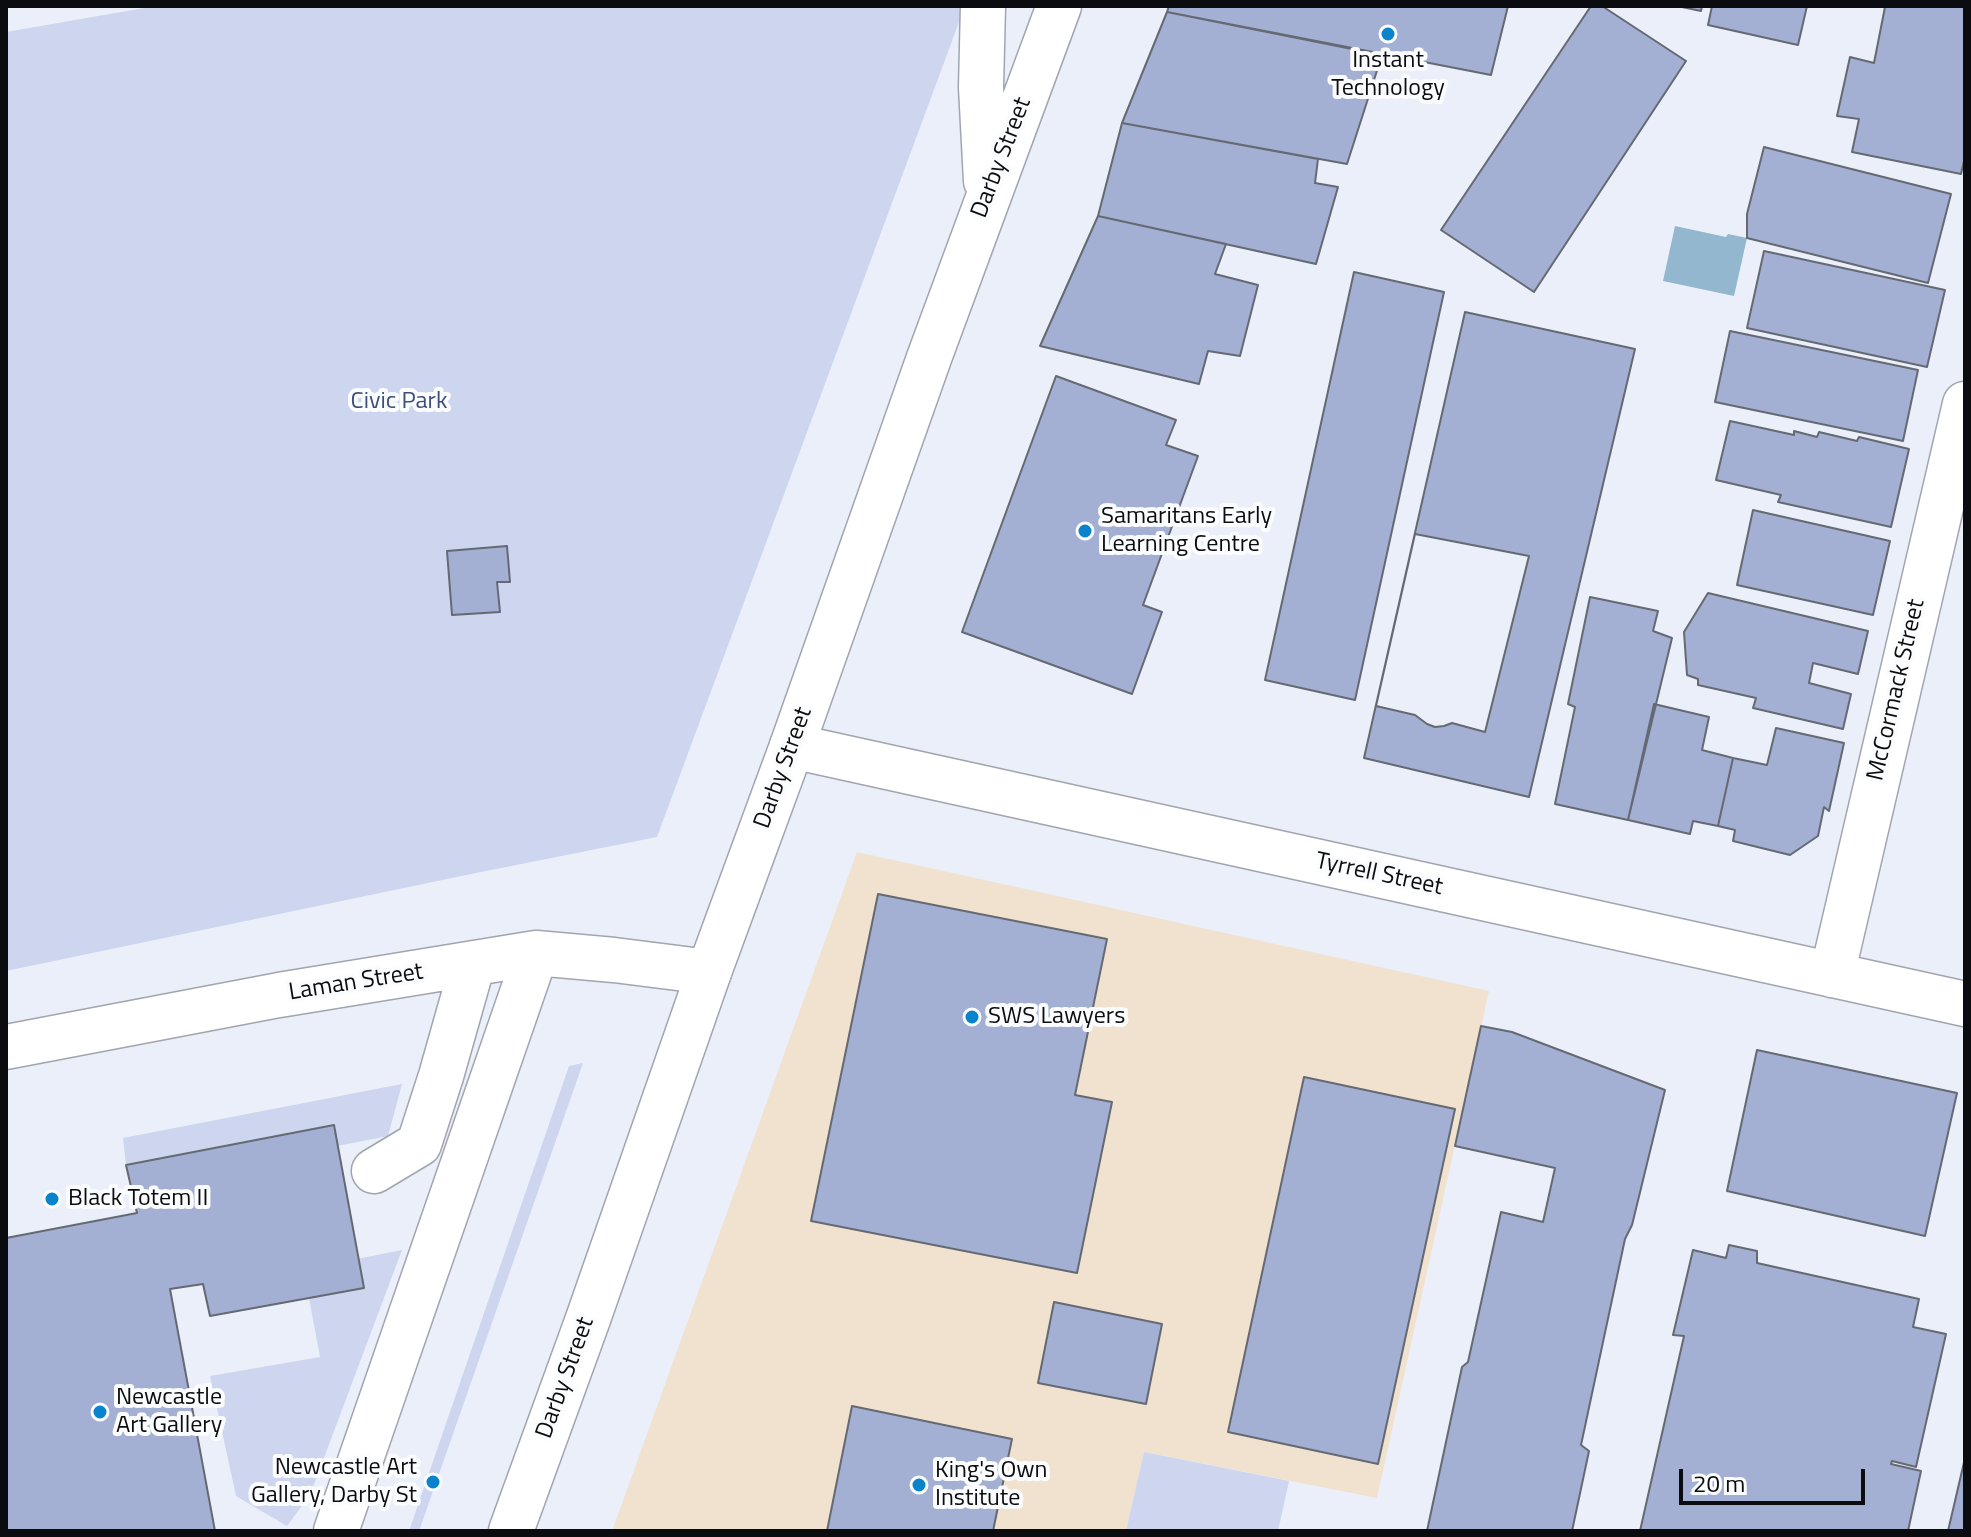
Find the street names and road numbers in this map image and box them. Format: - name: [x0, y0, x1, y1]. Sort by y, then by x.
- street label: Darby Street: [966, 94, 1038, 222]
- street label: McCormack Street: [1862, 596, 1932, 784]
- street label: Darby Street: [749, 703, 819, 833]
- street label: Tyrrell Street: [1313, 847, 1445, 903]
- street label: Laman Street: [287, 958, 425, 1008]
- street label: Darby Street: [531, 1313, 601, 1443]

